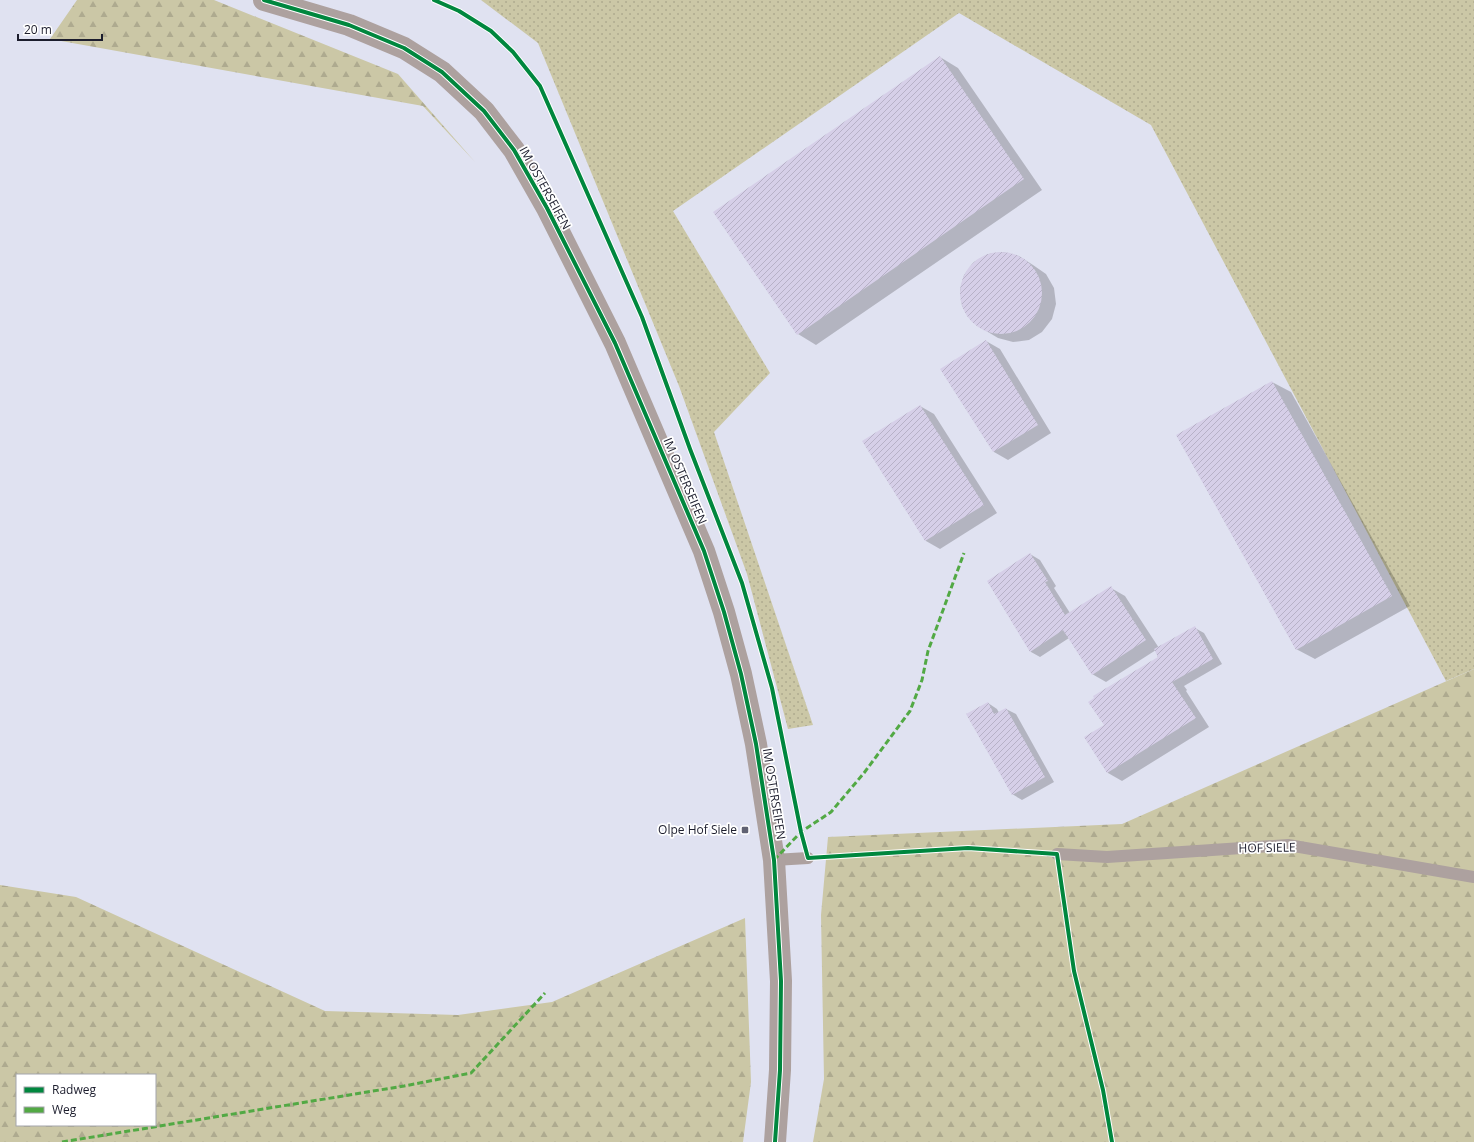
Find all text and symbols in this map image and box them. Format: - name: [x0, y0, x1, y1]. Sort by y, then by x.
- scale bar: [18, 16, 102, 42]
- text: 20 m: [24, 21, 52, 38]
- street label: IM OSTERSEIFEN: [516, 143, 575, 232]
- street label: IM OSTERSEIFEN: [660, 435, 711, 527]
- street label: IM OSTERSEIFEN: [759, 747, 790, 841]
- place label: Olpe Hof Siele: [658, 821, 737, 838]
- marker: Olpe Hof Siele: [740, 825, 750, 835]
- street label: HOF SIELE: [1238, 839, 1296, 856]
- legend: [16, 1074, 156, 1126]
- text: Radweg: [52, 1081, 96, 1098]
- text: Weg: [52, 1101, 77, 1118]

